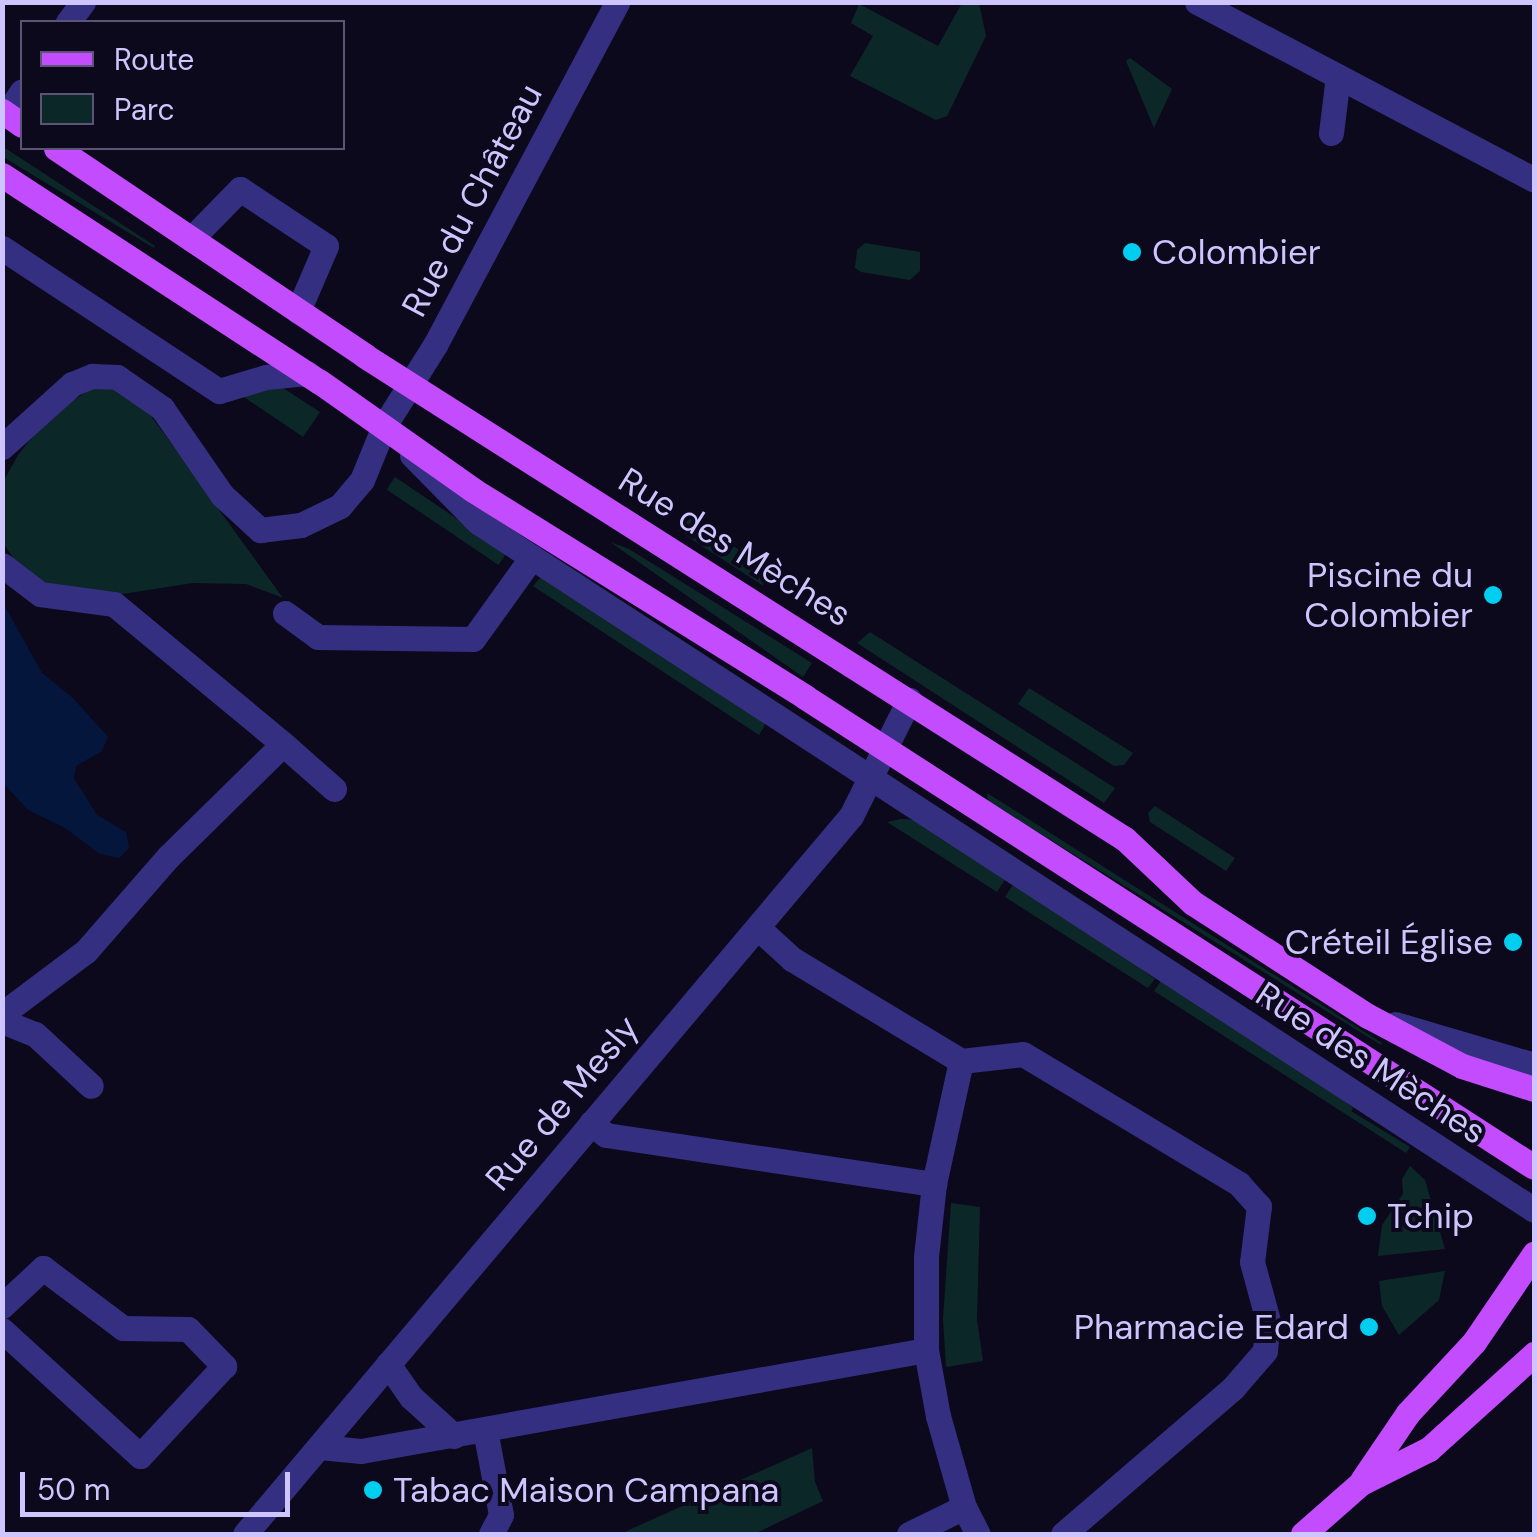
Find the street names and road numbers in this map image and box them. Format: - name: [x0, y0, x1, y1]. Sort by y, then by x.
- street label: Rue du Château: [393, 77, 551, 323]
- street label: Rue des Mèches: [611, 459, 859, 635]
- street label: Rue des Mèches: [1248, 973, 1494, 1153]
- street label: Rue de Mesly: [477, 1007, 647, 1199]

